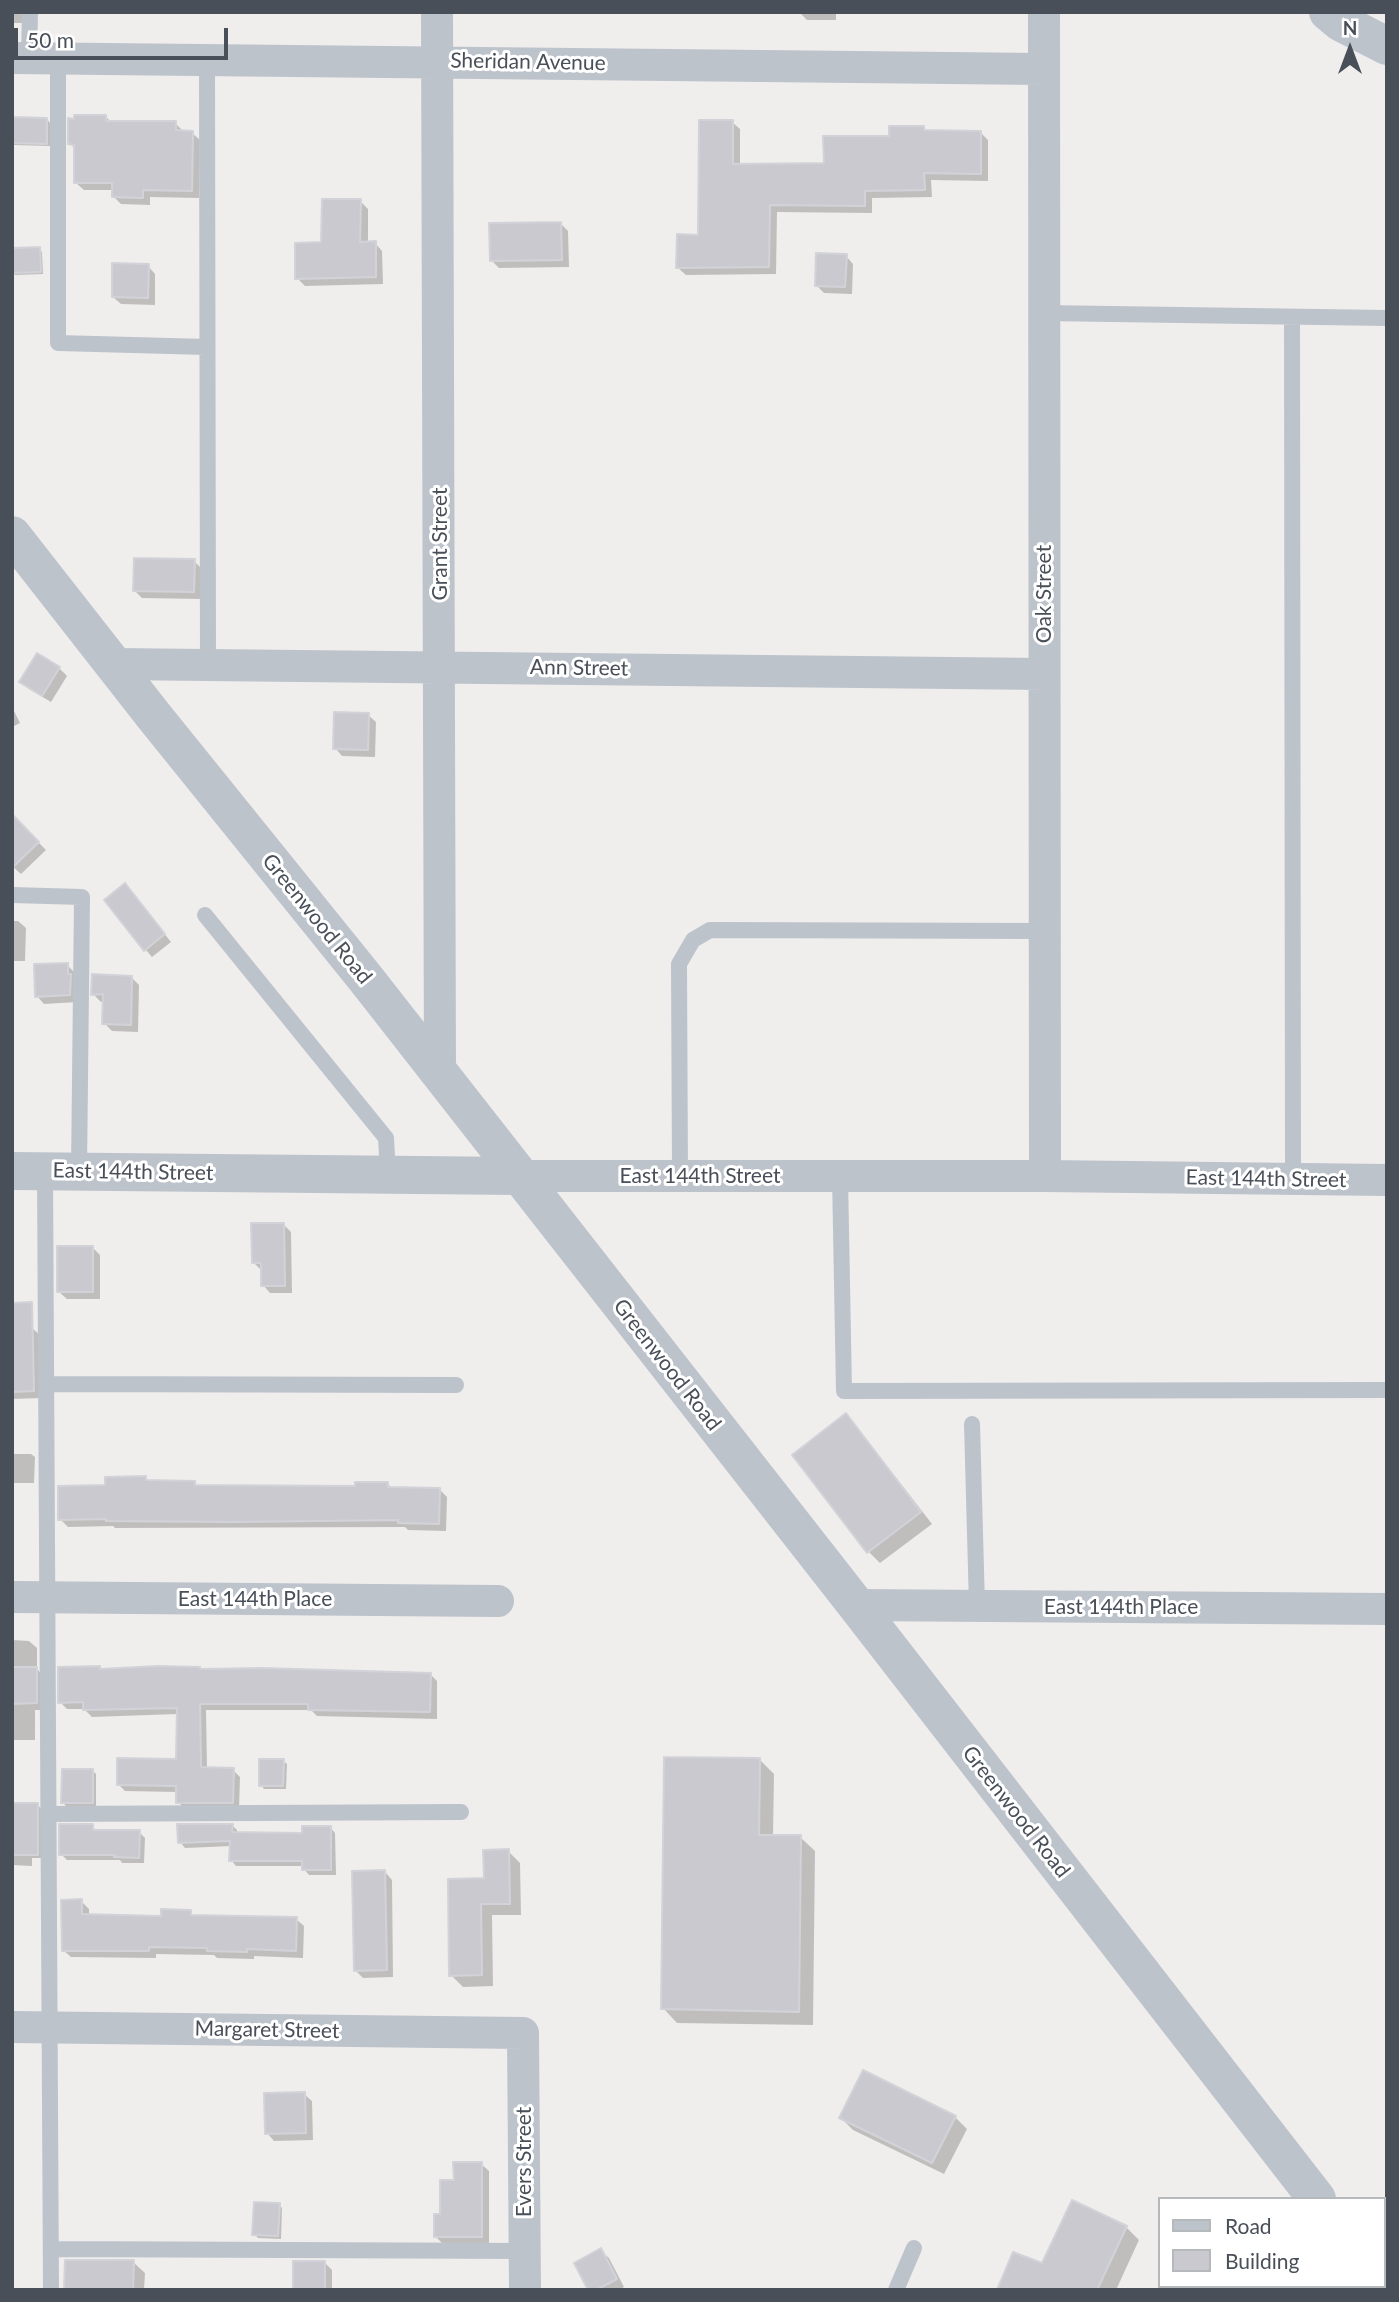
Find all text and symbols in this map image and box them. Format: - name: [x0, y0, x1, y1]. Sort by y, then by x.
- scale bar: [18, 14, 231, 58]
- north arrow: [1315, 14, 1385, 84]
- text: N: [1343, 16, 1357, 39]
- text: 50 m: [27, 27, 74, 52]
- street label: Sheridan Avenue: [450, 48, 606, 76]
- street label: Grant Street: [427, 488, 453, 600]
- street label: Oak Street: [1031, 545, 1057, 643]
- street label: Ann Street: [530, 655, 628, 681]
- street label: Greenwood Road: [257, 849, 377, 989]
- street label: East 144th Street: [52, 1158, 214, 1186]
- street label: East 144th Street: [620, 1163, 780, 1189]
- street label: East 144th Street: [1185, 1165, 1347, 1193]
- street label: Greenwood Road: [608, 1294, 726, 1436]
- street label: East 144th Place: [178, 1586, 332, 1612]
- street label: East 144th Place: [1044, 1594, 1198, 1620]
- street label: Greenwood Road: [957, 1741, 1075, 1883]
- street label: Margaret Street: [194, 2016, 340, 2044]
- street label: Evers Street: [511, 2107, 537, 2217]
- legend: [1158, 2197, 1385, 2288]
- text: Road: [1225, 2213, 1272, 2238]
- text: Building: [1225, 2248, 1300, 2273]

